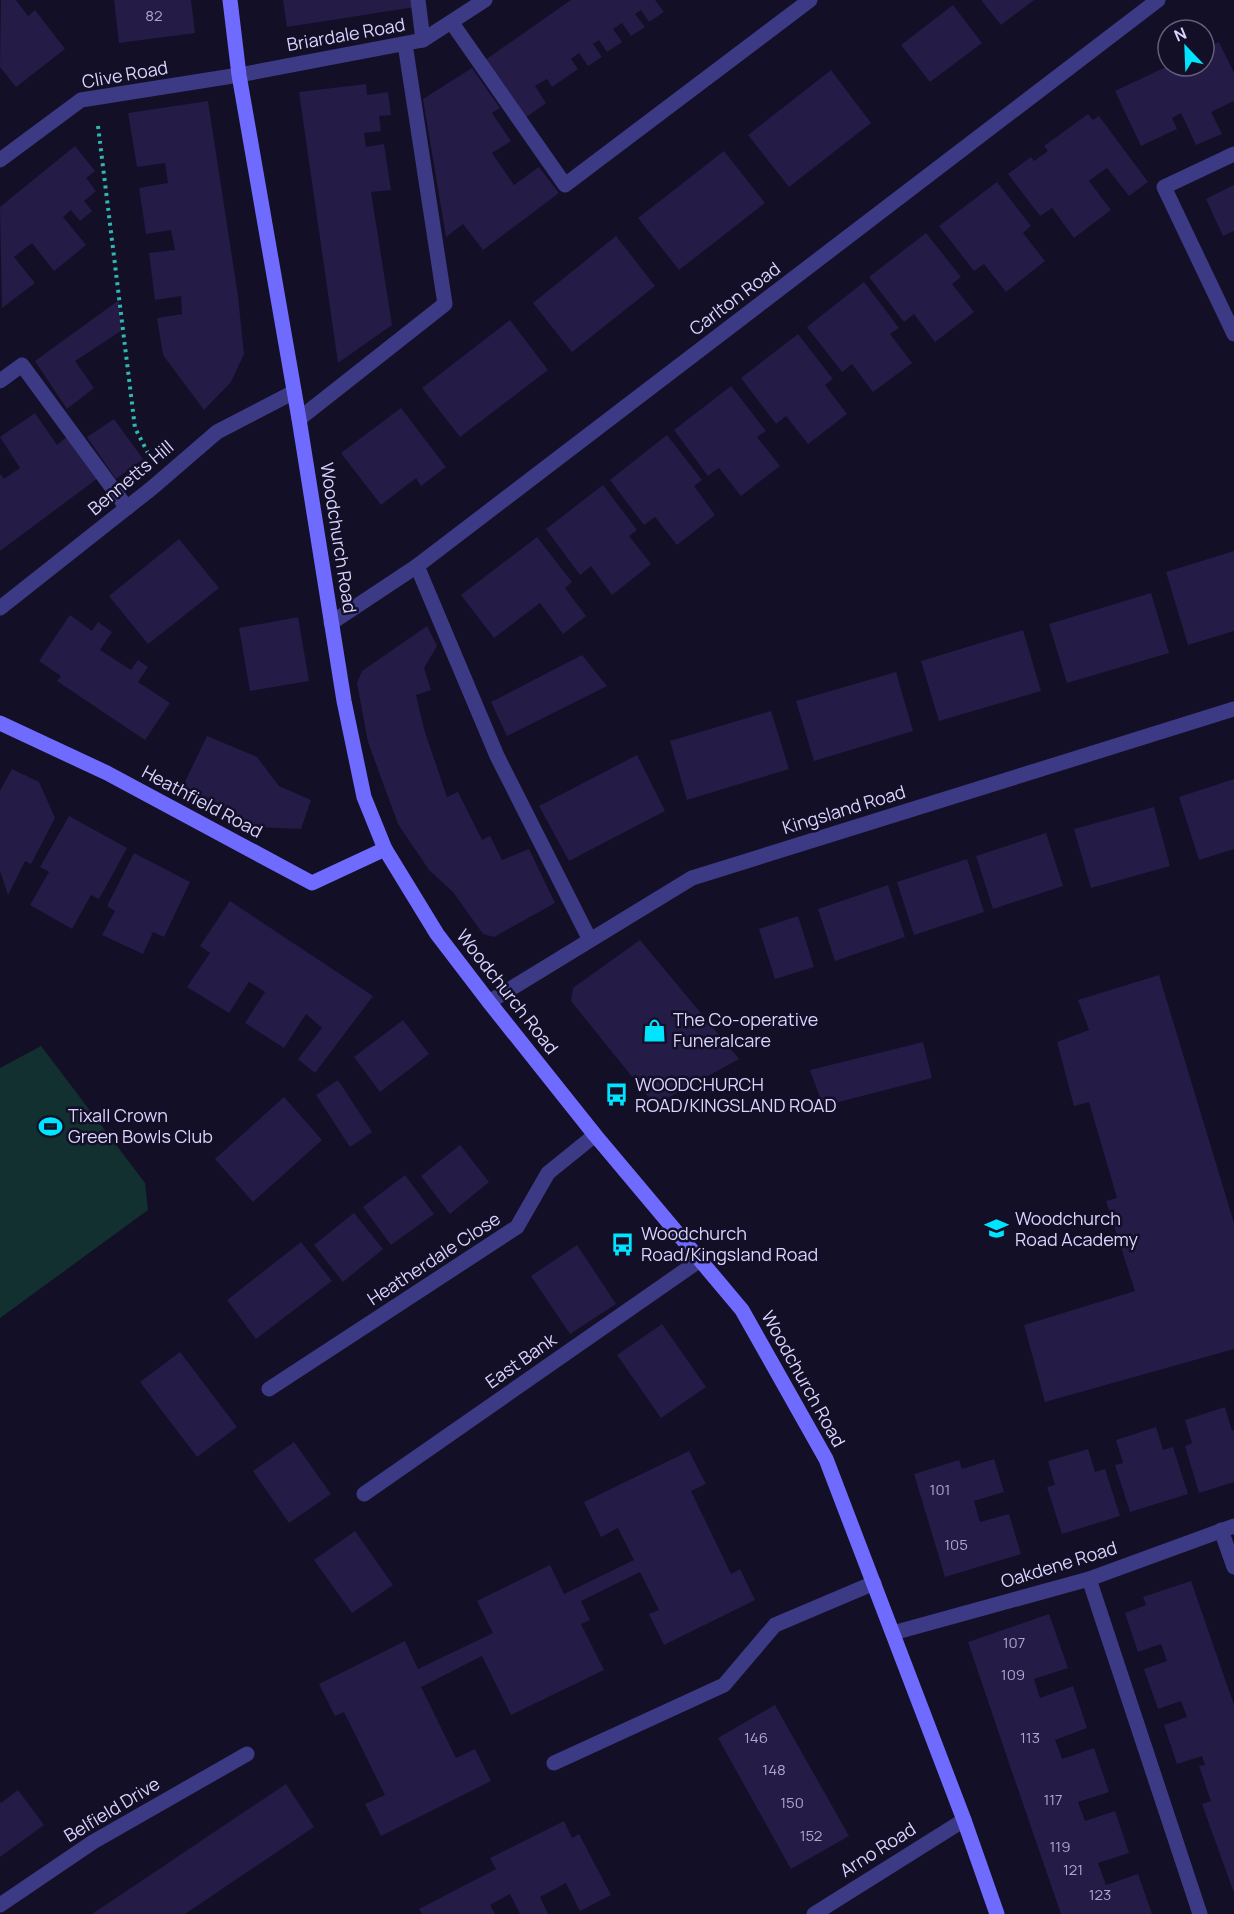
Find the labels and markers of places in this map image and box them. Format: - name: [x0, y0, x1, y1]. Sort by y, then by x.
- place label: The Co-operative Funeralcare: [673, 1007, 818, 1052]
- shop icon: The Co-operative Funeralcare: [642, 1017, 668, 1043]
- place label: WOODCHURCH ROAD/KINGSLAND ROAD: [635, 1072, 837, 1117]
- bus stop icon: WOODCHURCH ROAD/KINGSLAND ROAD: [604, 1082, 630, 1108]
- place label: Tixall Crown Green Bowls Club: [68, 1103, 213, 1148]
- sports icon: Tixall Crown Green Bowls Club: [37, 1113, 63, 1139]
- place label: Woodchurch Road Academy: [1015, 1206, 1138, 1251]
- school or university icon: Woodchurch Road Academy: [984, 1216, 1010, 1242]
- place label: Woodchurch Road/Kingsland Road: [641, 1221, 818, 1266]
- bus stop icon: Woodchurch Road/Kingsland Road: [610, 1231, 636, 1257]

